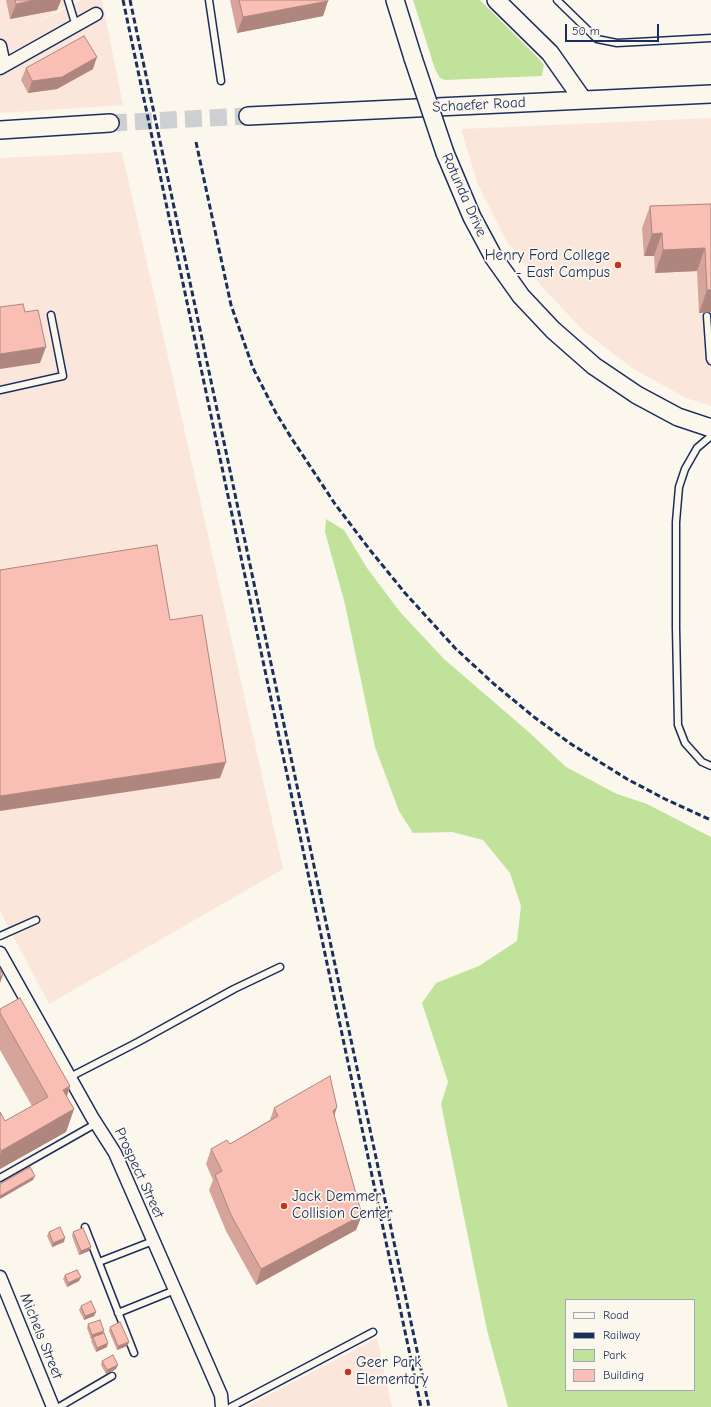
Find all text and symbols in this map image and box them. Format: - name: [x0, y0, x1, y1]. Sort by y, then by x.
- scale bar: [567, 16, 661, 42]
- text: 50 m: [572, 24, 600, 38]
- street label: Schaefer Road: [432, 94, 526, 116]
- street label: Rotunda Drive: [438, 150, 490, 240]
- place label: Henry Ford College - East Campus: [485, 247, 610, 282]
- marker: Henry Ford College - East Campus: [613, 260, 623, 270]
- street label: Prospect Street: [110, 1125, 168, 1221]
- place label: Jack Demmer Collision Center: [292, 1188, 392, 1223]
- marker: Jack Demmer Collision Center: [279, 1201, 289, 1211]
- street label: Michels Street: [16, 1291, 66, 1381]
- legend: [565, 1299, 695, 1391]
- text: Road: [603, 1308, 629, 1322]
- text: Railway: [603, 1328, 640, 1342]
- text: Park: [603, 1348, 626, 1362]
- place label: Geer Park Elementary: [356, 1354, 428, 1389]
- marker: Geer Park Elementary: [343, 1367, 353, 1377]
- text: Building: [603, 1368, 644, 1382]

